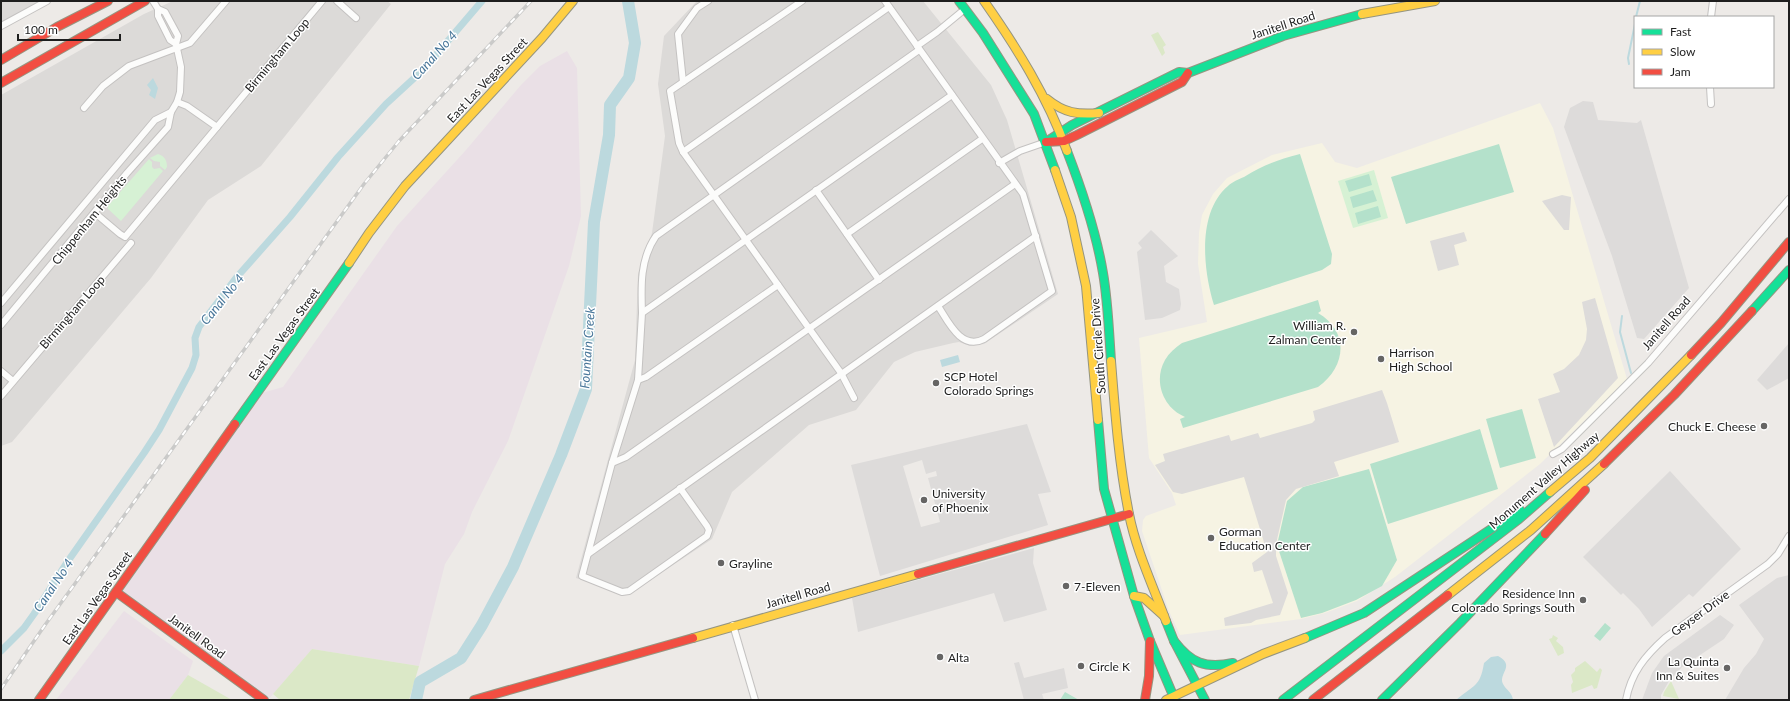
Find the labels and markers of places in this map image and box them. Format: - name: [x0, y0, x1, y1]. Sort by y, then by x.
- place label: William R. Zalman Center: [1269, 318, 1347, 347]
- marker: William R. Zalman Center: [1349, 327, 1359, 337]
- place label: Harrison High School: [1389, 345, 1452, 374]
- marker: Harrison High School: [1376, 354, 1386, 364]
- place label: SCP Hotel Colorado Springs: [944, 369, 1034, 398]
- marker: SCP Hotel Colorado Springs: [931, 378, 941, 388]
- place label: Chuck E. Cheese: [1668, 419, 1756, 434]
- marker: Chuck E. Cheese: [1759, 421, 1769, 431]
- place label: University of Phoenix: [932, 486, 988, 515]
- marker: University of Phoenix: [919, 495, 929, 505]
- place label: Gorman Education Center: [1219, 524, 1311, 553]
- marker: Gorman Education Center: [1206, 533, 1216, 543]
- place label: Grayline: [729, 556, 773, 571]
- marker: Grayline: [716, 558, 726, 568]
- place label: 7-Eleven: [1074, 579, 1120, 594]
- marker: 7-Eleven: [1061, 581, 1071, 591]
- place label: Residence Inn Colorado Springs South: [1451, 586, 1575, 615]
- marker: Residence Inn Colorado Springs South: [1578, 595, 1588, 605]
- place label: Alta: [948, 650, 969, 665]
- marker: Alta: [935, 652, 945, 662]
- place label: La Quinta Inn & Suites: [1656, 654, 1719, 683]
- place label: Circle K: [1089, 659, 1130, 674]
- marker: Circle K: [1076, 661, 1086, 671]
- marker: La Quinta Inn & Suites: [1722, 663, 1732, 673]

